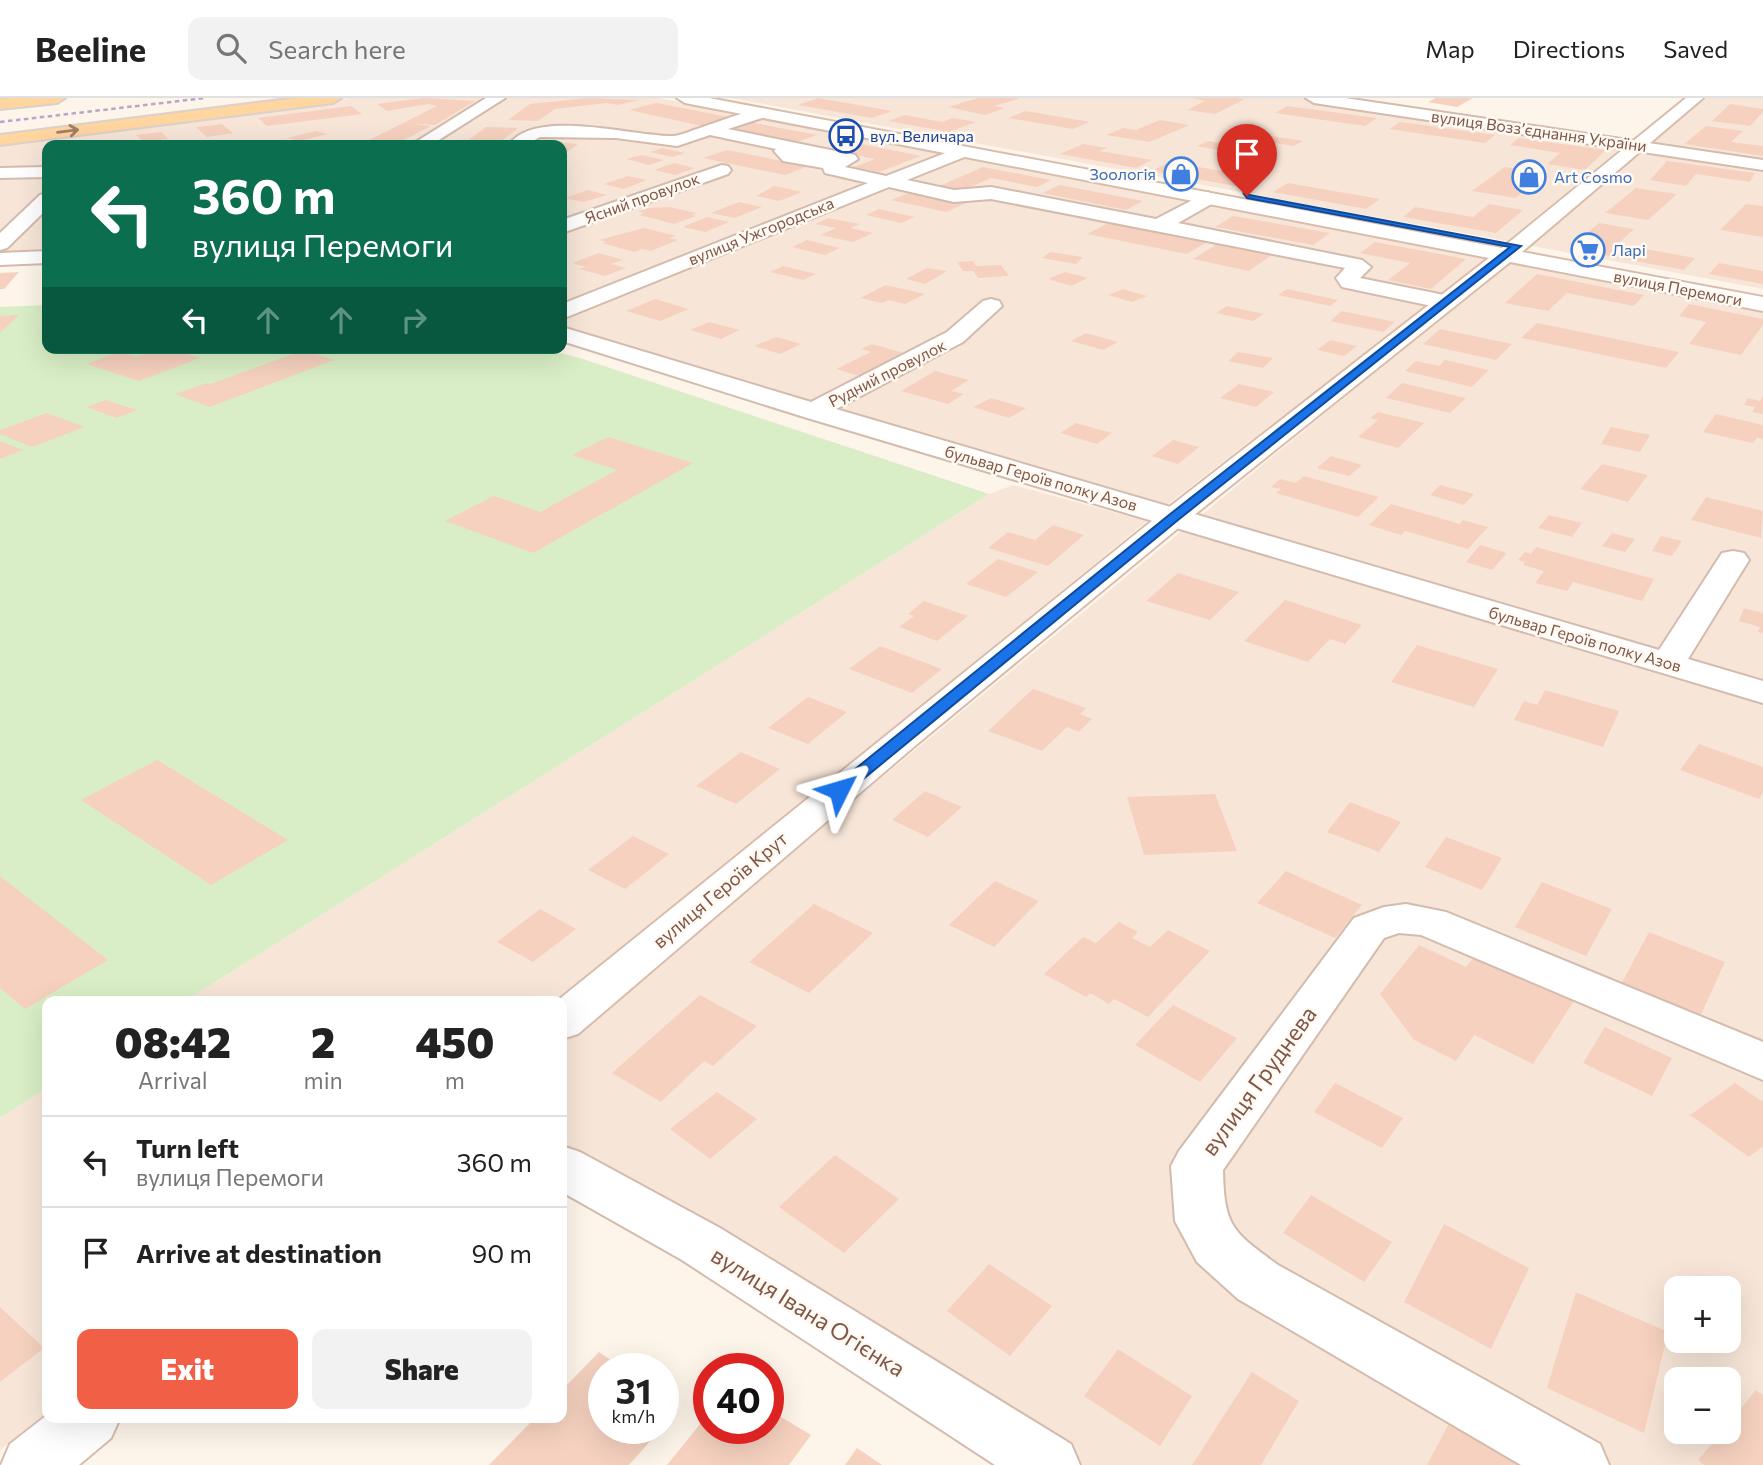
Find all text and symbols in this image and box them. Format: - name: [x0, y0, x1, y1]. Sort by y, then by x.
- search box: [188, 17, 678, 80]
- text: Beeline: [35, 28, 146, 69]
- icon: search: [212, 29, 250, 67]
- text: Search here: [268, 33, 406, 64]
- text: Map: [1425, 34, 1475, 63]
- text: Directions: [1513, 34, 1625, 63]
- text: Saved: [1663, 34, 1728, 63]
- street label: вулиця Воззʼєднання України: [1430, 106, 1648, 155]
- bus stop icon: вул. Величара: [827, 117, 865, 155]
- pin: [1217, 124, 1277, 196]
- one-way arrow: [56, 125, 79, 138]
- place label: вул. Величара: [870, 126, 974, 145]
- icon: arrive: [1228, 135, 1266, 173]
- shop icon: Зоологія: [1162, 155, 1200, 193]
- shop icon: Art Cosmo: [1510, 158, 1548, 196]
- text: 360 m: [192, 164, 335, 224]
- place label: Зоологія: [1089, 164, 1156, 183]
- place label: Art Cosmo: [1554, 167, 1632, 186]
- icon: left: [77, 168, 168, 259]
- street label: Ясний провулок: [582, 168, 702, 227]
- street label: вулиця Ужгородська: [685, 193, 836, 268]
- text: вулиця Перемоги: [192, 224, 453, 264]
- supermarket icon: Ларі: [1569, 231, 1607, 269]
- place label: Ларі: [1612, 240, 1646, 259]
- street label: вулиця Перемоги: [1612, 266, 1744, 309]
- icon: left: [176, 301, 214, 339]
- icon: ahead: [249, 301, 287, 339]
- icon: ahead: [322, 301, 360, 339]
- icon: right: [395, 301, 433, 339]
- street label: Рудний провулок: [825, 335, 949, 410]
- street label: бульвар Героїв полку Азов: [943, 441, 1139, 514]
- street label: бульвар Героїв полку Азов: [1487, 602, 1683, 675]
- position arrow: [802, 753, 876, 827]
- street label: вулиця Героїв Крут: [648, 827, 792, 953]
- street label: вулиця Груднева: [1195, 1000, 1322, 1161]
- text: 08:42: [115, 1015, 231, 1067]
- text: 2: [311, 1015, 335, 1067]
- text: 450: [415, 1015, 494, 1067]
- text: Arrival: [138, 1066, 208, 1094]
- text: min: [304, 1066, 343, 1094]
- text: m: [445, 1066, 465, 1094]
- text: Turn left: [136, 1132, 239, 1163]
- icon: left: [77, 1143, 115, 1181]
- text: 360 m: [457, 1146, 532, 1177]
- text: вулиця Перемоги: [136, 1163, 324, 1191]
- icon: arrive: [77, 1234, 115, 1272]
- text: Arrive at destination: [136, 1237, 382, 1268]
- text: 90 m: [472, 1237, 532, 1268]
- street label: вулиця Івана Огієнка: [706, 1240, 911, 1382]
- map controls: [1664, 1276, 1741, 1444]
- button: +: [1664, 1276, 1741, 1353]
- button: Exit: [77, 1329, 298, 1409]
- button: Share: [312, 1329, 532, 1409]
- speed limit sign: 40: [693, 1353, 784, 1444]
- button: −: [1664, 1367, 1741, 1444]
- text: 31: [615, 1368, 652, 1411]
- text: km/h: [612, 1405, 655, 1427]

